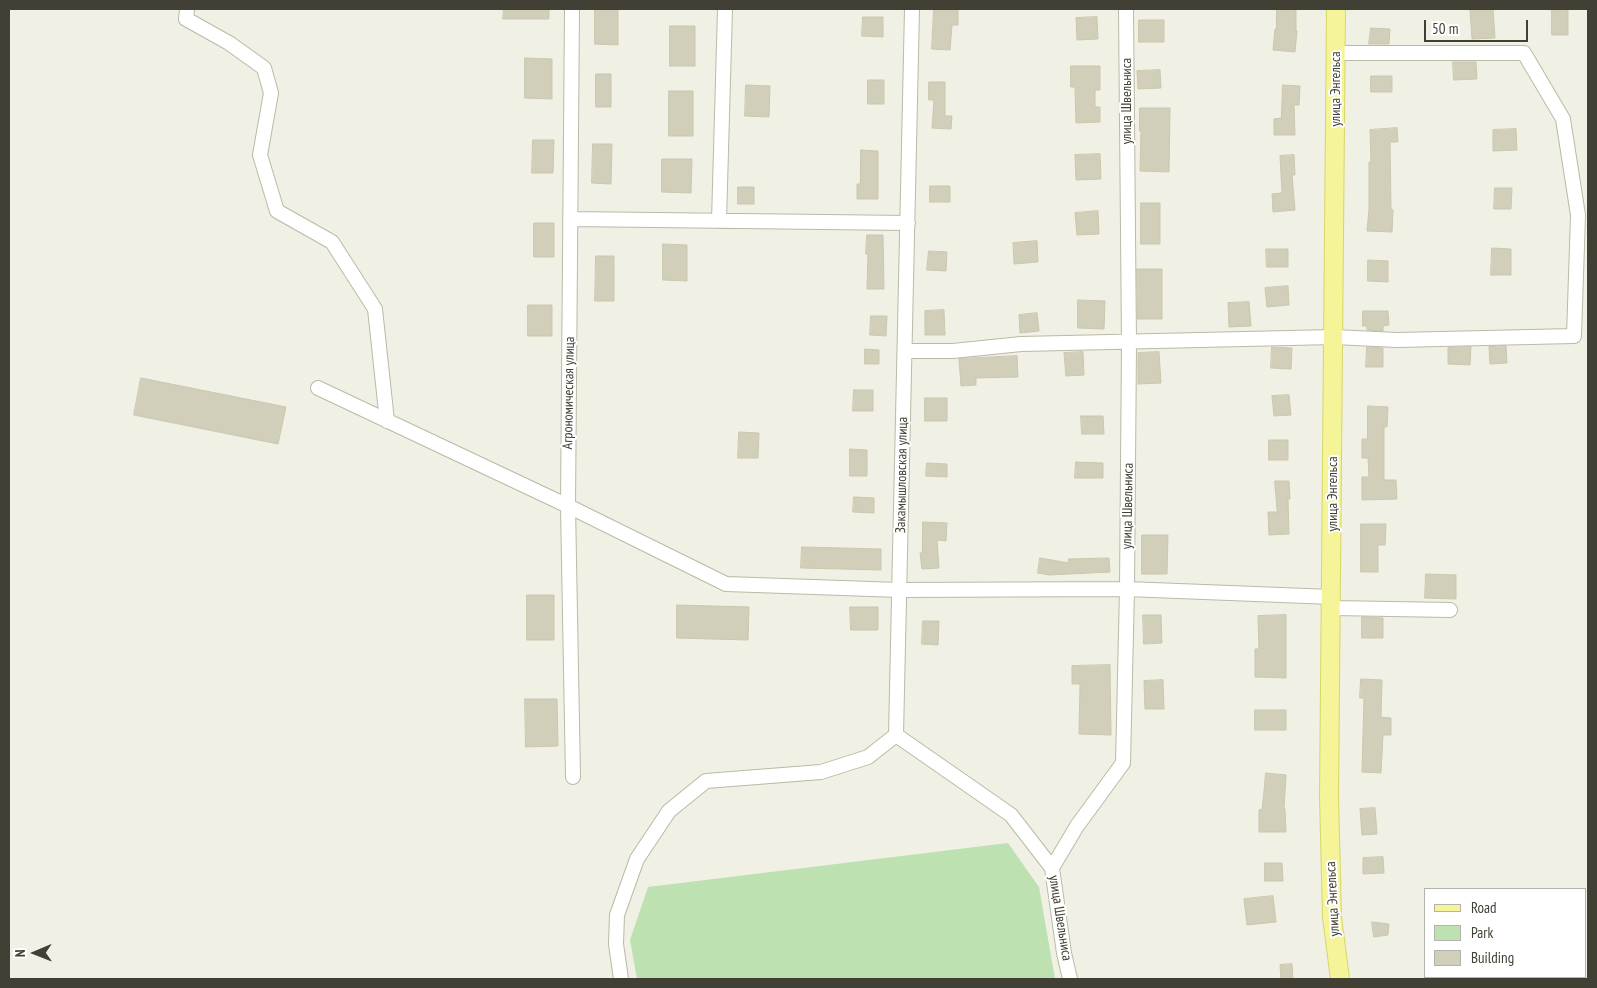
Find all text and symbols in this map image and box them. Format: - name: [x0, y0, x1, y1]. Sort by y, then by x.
- scale bar: [1427, 10, 1531, 42]
- text: 50 m: [1432, 19, 1458, 38]
- street label: улица Энгельса: [1328, 51, 1344, 127]
- street label: улица Швельниса: [1119, 58, 1135, 144]
- street label: Агрономическая улица: [560, 336, 578, 450]
- street label: Закамышловская улица: [893, 417, 911, 533]
- street label: улица Энгельса: [1325, 456, 1341, 532]
- street label: улица Швельниса: [1119, 463, 1137, 549]
- street label: улица Энгельса: [1323, 861, 1343, 937]
- street label: улица Швельниса: [1045, 874, 1075, 962]
- legend: [1424, 888, 1587, 978]
- text: Road: [1471, 898, 1497, 917]
- text: Park: [1471, 923, 1493, 942]
- north arrow: [10, 928, 60, 978]
- text: Building: [1471, 948, 1514, 967]
- text: N: [11, 949, 29, 957]

